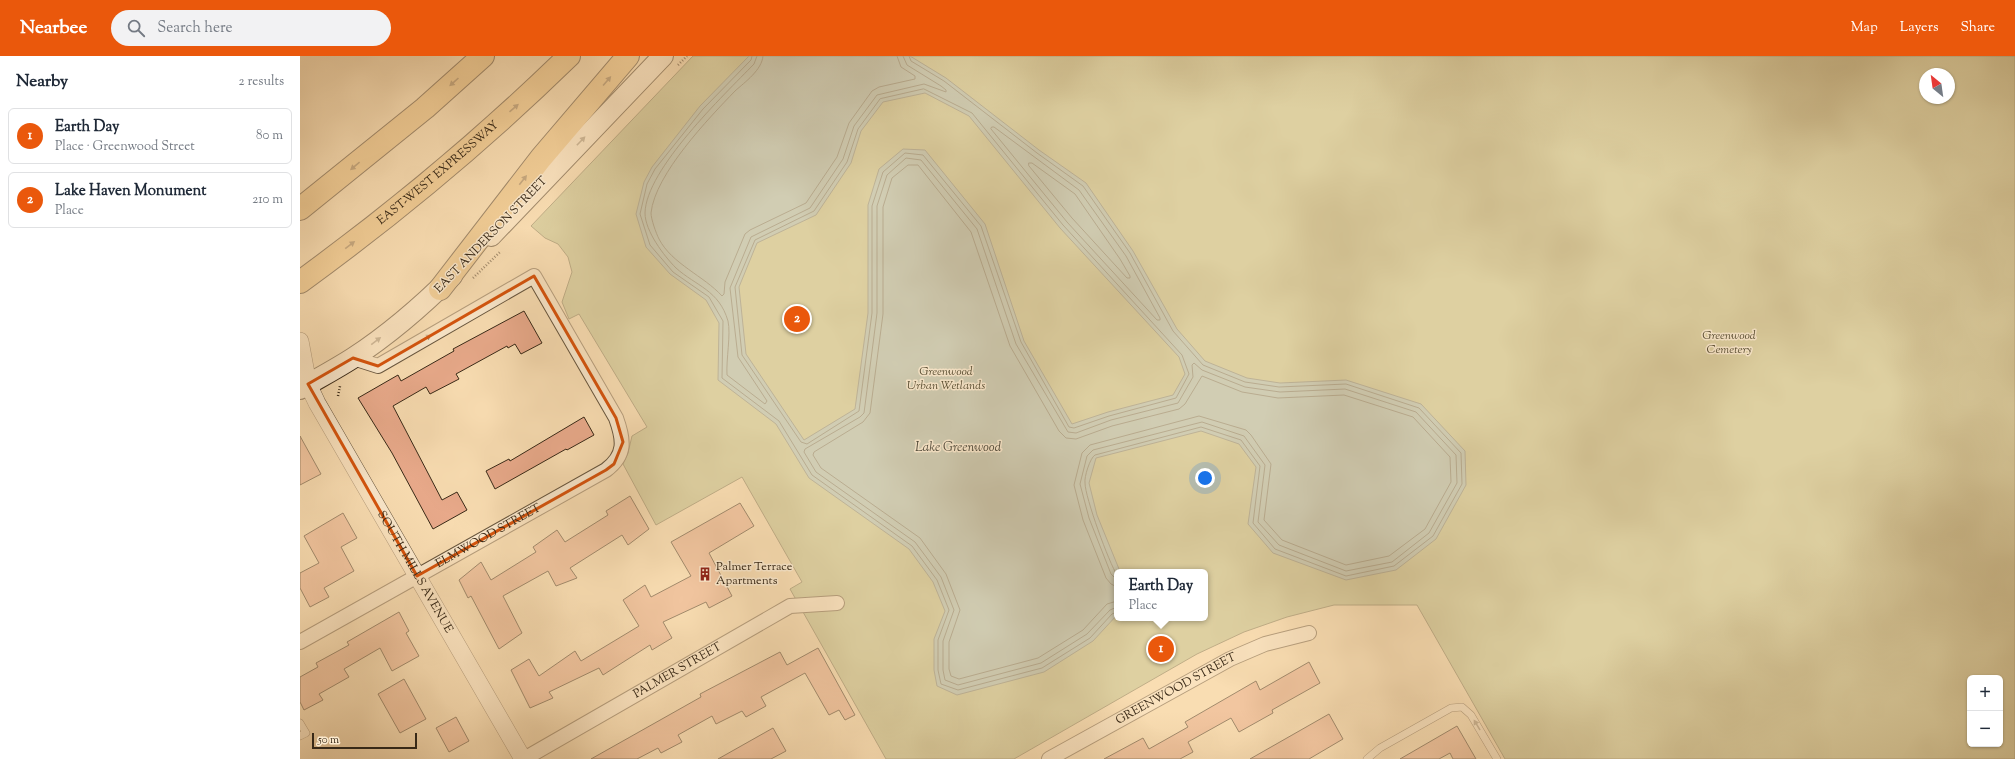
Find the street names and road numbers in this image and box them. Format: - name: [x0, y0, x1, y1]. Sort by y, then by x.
- street label: EAST-WEST EXPRESSWAY: [373, 116, 503, 229]
- street label: EAST ANDERSON STREET: [430, 172, 552, 297]
- street label: ELMWOOD STREET: [432, 499, 545, 573]
- street label: SOUTH MILLS AVENUE: [372, 508, 458, 637]
- street label: PALMER STREET: [630, 638, 725, 703]
- street label: GREENWOOD STREET: [1112, 648, 1239, 729]

